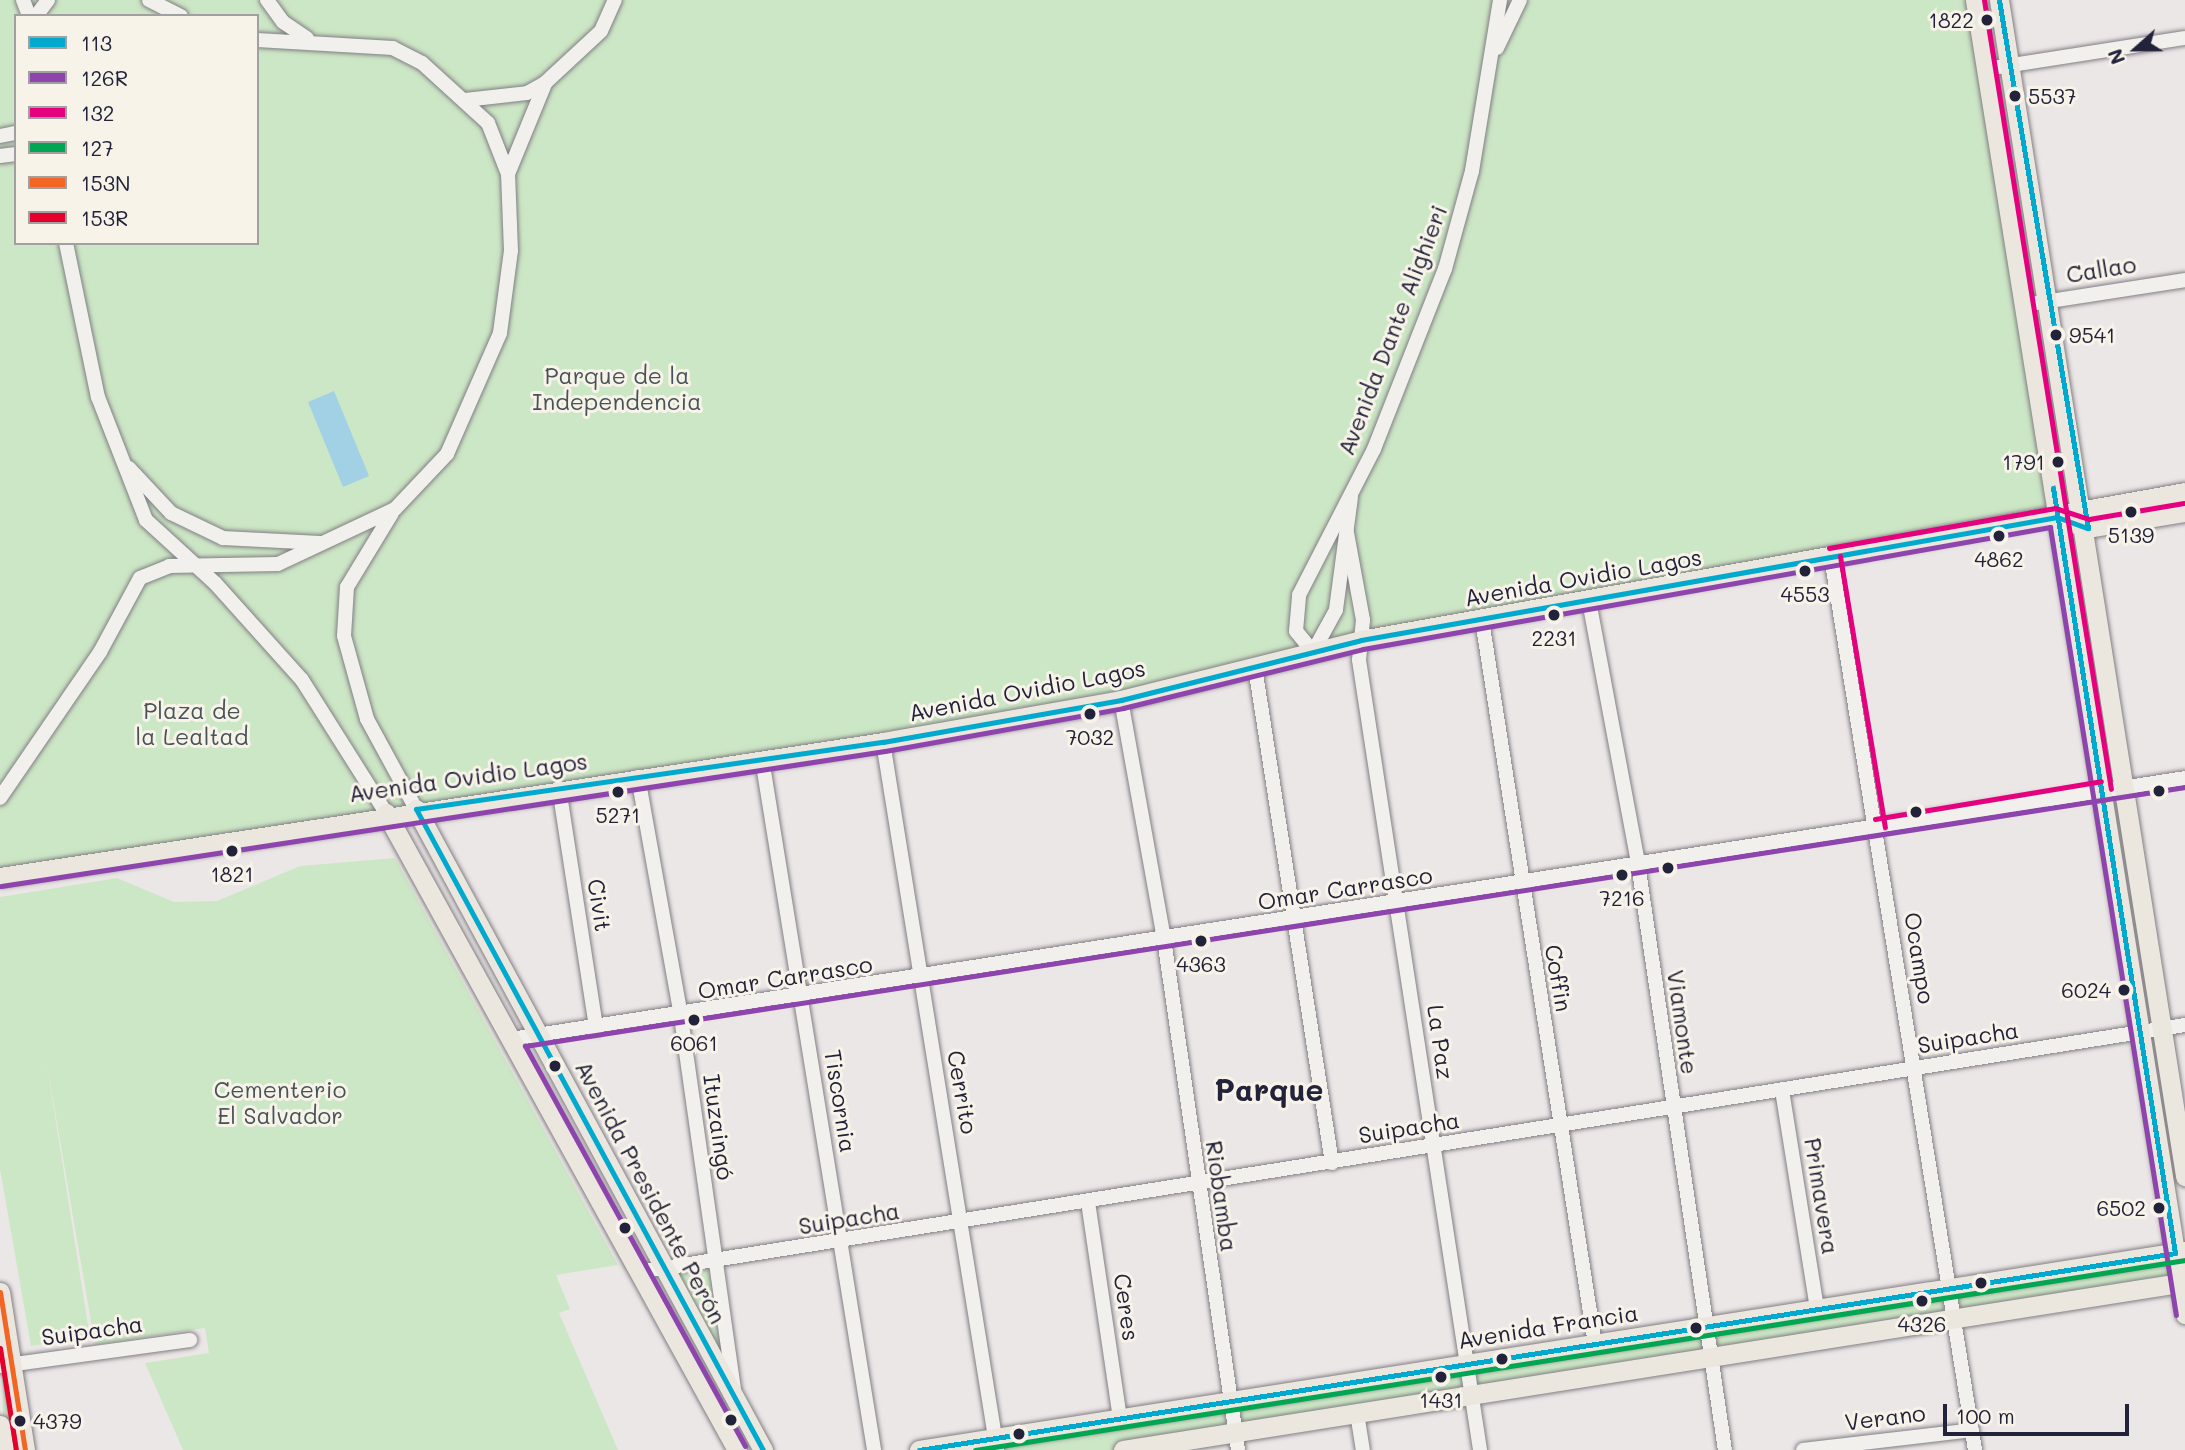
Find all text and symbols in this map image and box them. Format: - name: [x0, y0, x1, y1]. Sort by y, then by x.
- place label: 1822: [1929, 7, 1974, 33]
- marker: 1822: [1980, 13, 1994, 27]
- legend: [14, 14, 259, 245]
- north arrow: [2101, 14, 2171, 84]
- text: 113: [81, 29, 112, 56]
- text: N: [2102, 46, 2130, 68]
- text: 126R: [81, 64, 128, 91]
- place label: 5537: [2028, 83, 2076, 109]
- marker: 5537: [2008, 89, 2022, 103]
- text: 132: [81, 99, 114, 126]
- text: 127: [81, 134, 114, 161]
- text: 153N: [81, 169, 130, 196]
- street label: Avenida Dante Alighieri: [1332, 201, 1452, 459]
- text: 153R: [81, 204, 128, 231]
- street label: Callao: [2064, 250, 2138, 288]
- place label: 9541: [2069, 322, 2115, 348]
- marker: 9541: [2049, 328, 2063, 342]
- park label: Parque de la Independencia: [532, 361, 702, 415]
- place label: 1791: [2002, 449, 2045, 475]
- marker: 1791: [2051, 455, 2065, 469]
- marker: 5139: [2124, 505, 2138, 519]
- place label: 5139: [2108, 522, 2154, 548]
- marker: 4862: [1992, 529, 2006, 543]
- street label: Avenida Ovidio Lagos: [1462, 543, 1704, 611]
- place label: 4862: [1974, 546, 2024, 572]
- marker: 4553: [1798, 564, 1812, 578]
- place label: 4553: [1780, 581, 1830, 607]
- marker: 2231: [1547, 608, 1561, 622]
- place label: 2231: [1531, 625, 1577, 651]
- street label: Avenida Ovidio Lagos: [906, 653, 1148, 727]
- park label: Plaza de la Lealtad: [136, 696, 248, 750]
- marker: 7032: [1083, 707, 1097, 721]
- place label: 7032: [1066, 724, 1114, 750]
- street label: Avenida Ovidio Lagos: [347, 747, 589, 807]
- unlabelled marker: [2152, 784, 2166, 798]
- marker: 5271: [611, 785, 625, 799]
- place label: 5271: [595, 802, 641, 828]
- unlabelled marker: [1909, 805, 1923, 819]
- marker: 1821: [225, 844, 239, 858]
- place label: 1821: [210, 861, 254, 887]
- street label: Omar Carrasco: [1256, 861, 1434, 915]
- unlabelled marker: [1661, 861, 1675, 875]
- marker: 7216: [1615, 868, 1629, 882]
- street label: Civit: [582, 877, 618, 933]
- place label: 7216: [1599, 885, 1645, 911]
- street label: Ocampo: [1899, 910, 1941, 1006]
- marker: 4363: [1194, 934, 1208, 948]
- street label: Coffin: [1540, 942, 1578, 1014]
- street label: Omar Carrasco: [696, 950, 874, 1004]
- place label: 4363: [1176, 951, 1226, 977]
- street label: Viamonte: [1662, 968, 1704, 1076]
- place label: 6024: [2061, 977, 2111, 1003]
- marker: 6024: [2117, 983, 2131, 997]
- street label: La Paz: [1422, 1003, 1460, 1081]
- marker: 6061: [687, 1013, 701, 1027]
- street label: Suipacha: [1916, 1015, 2020, 1059]
- place label: 6061: [670, 1030, 718, 1056]
- street label: Tiscornia: [819, 1048, 863, 1154]
- street label: Cerrito: [942, 1048, 984, 1136]
- street label: Avenida Presidente Perón: [570, 1056, 732, 1328]
- unlabelled marker: [548, 1059, 562, 1073]
- district label: Parque: [1215, 1071, 1323, 1107]
- street label: Ituzaingó: [698, 1072, 740, 1182]
- park label: Cementerio El Salvador: [214, 1075, 346, 1129]
- street label: Suipacha: [1357, 1105, 1461, 1149]
- street label: Primavera: [1799, 1136, 1845, 1256]
- street label: Riobamba: [1201, 1139, 1243, 1253]
- place label: 6502: [2096, 1195, 2146, 1221]
- street label: Suipacha: [797, 1196, 901, 1240]
- marker: 6502: [2152, 1201, 2166, 1215]
- unlabelled marker: [618, 1221, 632, 1235]
- street label: Ceres: [1109, 1272, 1145, 1342]
- unlabelled marker: [1974, 1276, 1988, 1290]
- marker: 4326: [1915, 1294, 1929, 1308]
- street label: Avenida Francia: [1456, 1298, 1640, 1354]
- street label: Suipacha: [40, 1309, 144, 1351]
- place label: 4326: [1897, 1311, 1947, 1337]
- unlabelled marker: [1689, 1321, 1703, 1335]
- unlabelled marker: [1495, 1352, 1509, 1366]
- marker: 1431: [1434, 1370, 1448, 1384]
- place label: 1431: [1419, 1387, 1463, 1413]
- scale bar: [1947, 1390, 2132, 1434]
- street label: Verano: [1843, 1398, 1927, 1436]
- text: 100 m: [1956, 1402, 2015, 1429]
- place label: 4379: [33, 1408, 82, 1434]
- unlabelled marker: [724, 1413, 738, 1427]
- marker: 4379: [13, 1414, 27, 1428]
- unlabelled marker: [1012, 1427, 1026, 1441]

